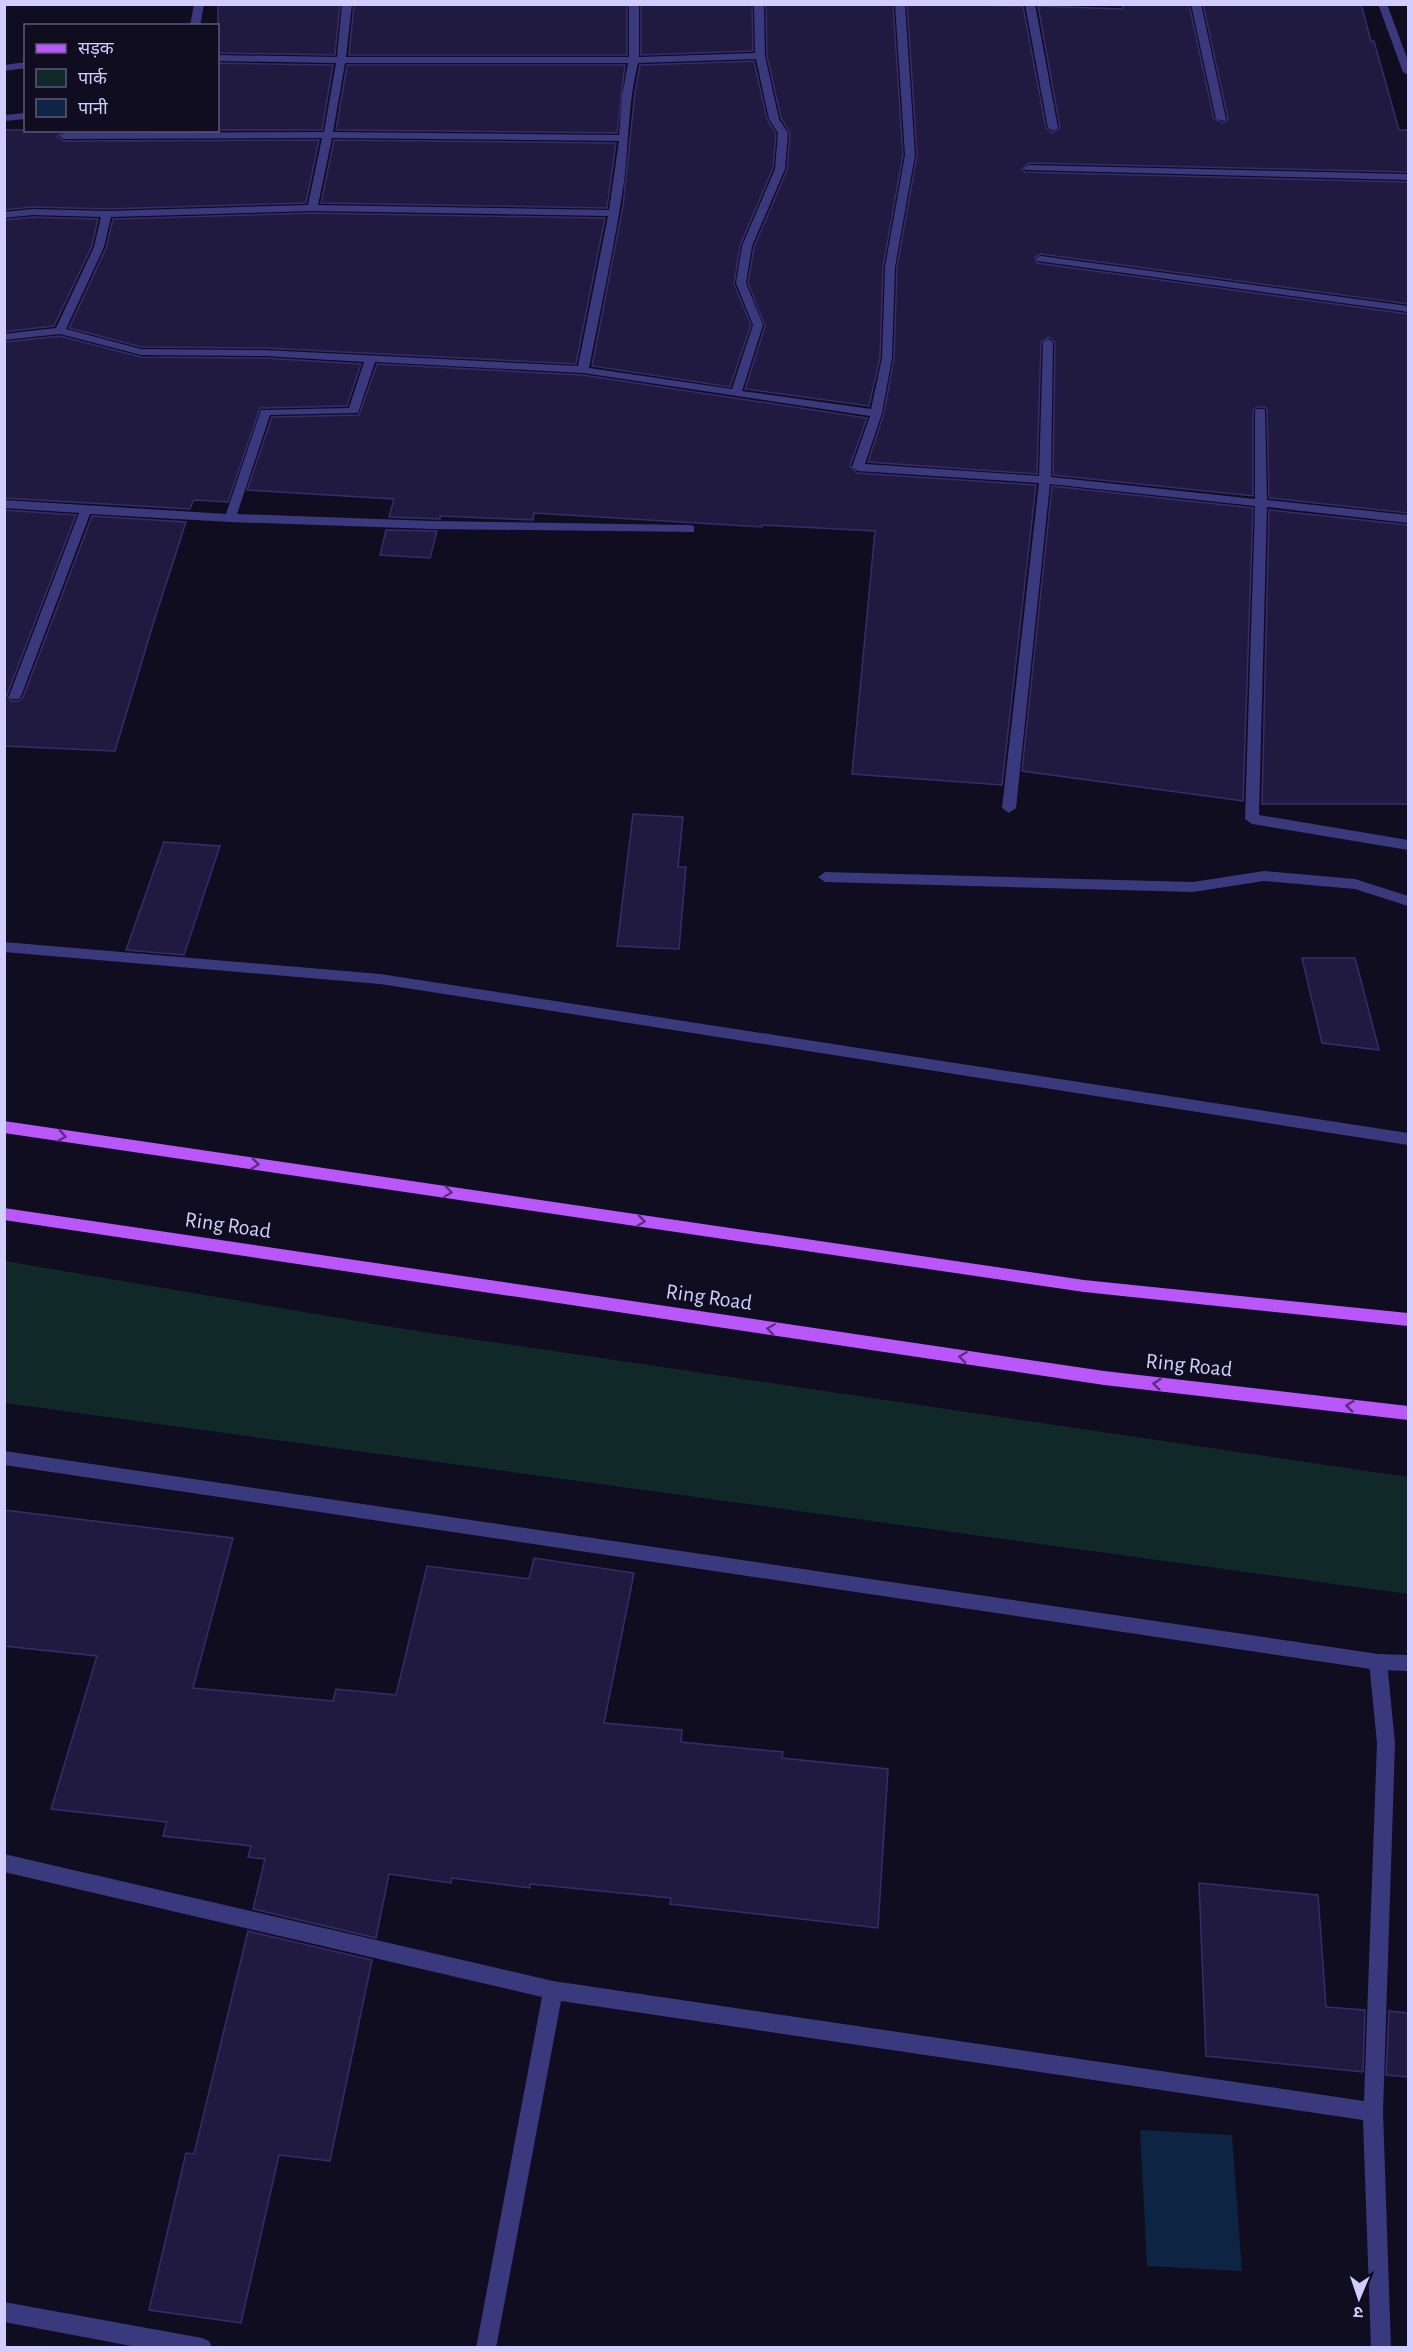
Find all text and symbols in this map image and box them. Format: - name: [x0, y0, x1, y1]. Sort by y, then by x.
- legend: [24, 24, 219, 132]
- text: सड़क: [78, 40, 115, 58]
- text: पार्क: [78, 67, 108, 88]
- text: पानी: [78, 98, 108, 118]
- one-way arrow: [58, 1129, 67, 1141]
- one-way arrow: [251, 1158, 260, 1170]
- one-way arrow: [444, 1186, 453, 1198]
- street label: Ring Road: [183, 1208, 273, 1242]
- one-way arrow: [637, 1214, 646, 1226]
- street label: Ring Road: [664, 1280, 754, 1314]
- one-way arrow: [766, 1323, 775, 1335]
- street label: Ring Road: [1145, 1350, 1233, 1380]
- one-way arrow: [959, 1352, 968, 1364]
- one-way arrow: [1152, 1379, 1161, 1391]
- one-way arrow: [1346, 1400, 1355, 1413]
- north arrow: [1329, 2268, 1389, 2328]
- text: उ: [1353, 2304, 1363, 2320]

